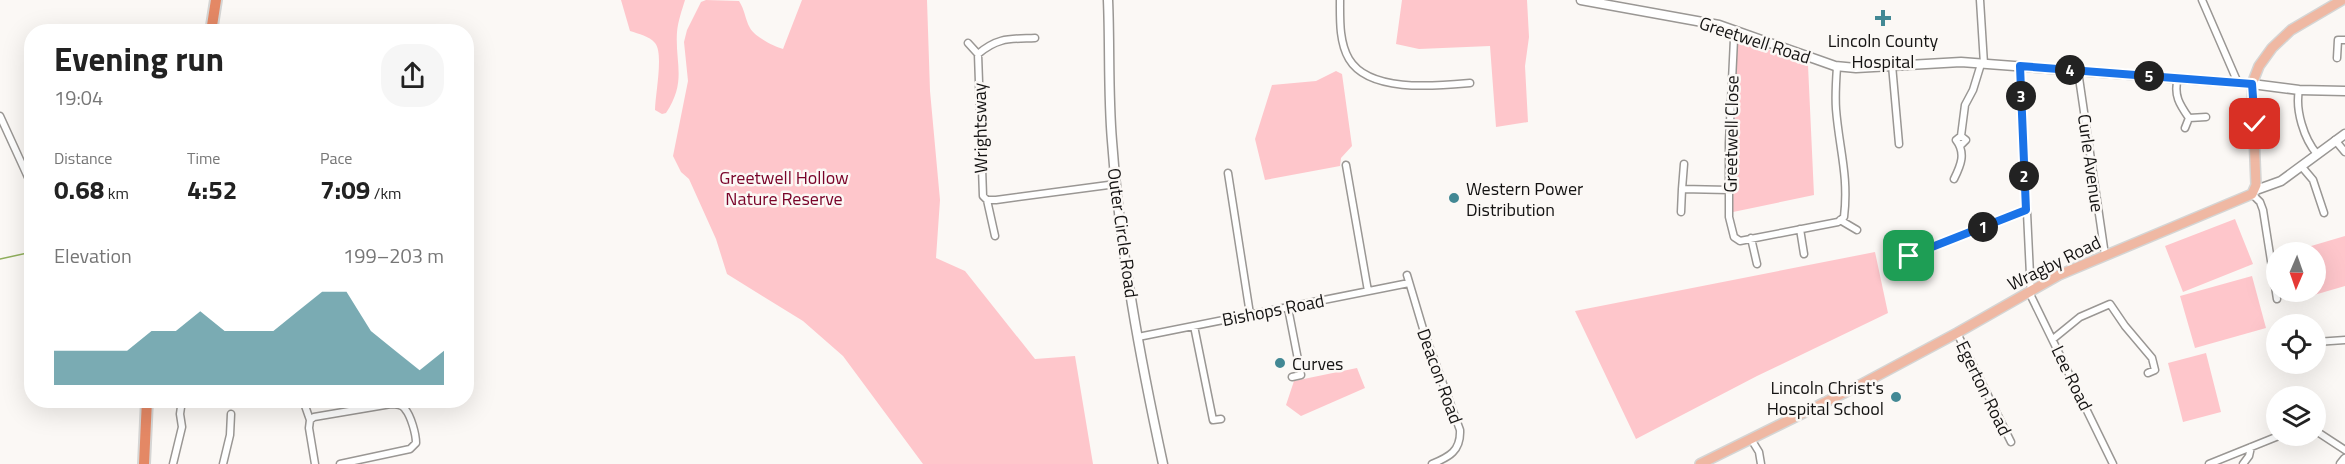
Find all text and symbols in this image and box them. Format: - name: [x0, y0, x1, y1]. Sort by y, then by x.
- street label: Greetwell Road: [1696, 9, 1814, 71]
- marker: Lincoln County Hospital: [1874, 9, 1892, 27]
- place label: Lincoln County Hospital: [1828, 27, 1939, 75]
- text: Evening run: [54, 34, 224, 84]
- button: share: [381, 44, 444, 107]
- pin: 4: [2055, 55, 2085, 85]
- text: 4: [2066, 58, 2074, 82]
- pin: 5: [2134, 61, 2164, 91]
- text: 5: [2145, 64, 2153, 88]
- street label: Greetwell Close: [1716, 75, 1746, 193]
- pin: 3: [2006, 81, 2036, 111]
- text: 19:04: [54, 82, 103, 113]
- street label: Wrightsway: [966, 82, 994, 174]
- text: 3: [2017, 84, 2025, 108]
- pin: [2229, 98, 2280, 149]
- icon: check: [2238, 107, 2271, 140]
- street label: Curle Avenue: [2071, 112, 2111, 214]
- text: Distance: [54, 146, 112, 170]
- text: Time: [187, 146, 220, 170]
- text: Pace: [320, 146, 352, 170]
- pin: 2: [2009, 161, 2039, 191]
- park label: Greetwell Hollow Nature Reserve: [719, 164, 849, 212]
- text: 2: [2020, 164, 2028, 188]
- street label: Outer Circle Road: [1101, 166, 1145, 300]
- text: 0.68: [54, 170, 104, 209]
- text: 4:52: [187, 170, 237, 209]
- text: 7:09: [320, 170, 370, 209]
- place label: Western Power Distribution: [1466, 175, 1583, 223]
- text: km: [104, 181, 129, 205]
- text: /km: [370, 181, 402, 205]
- marker: Western Power Distribution: [1447, 191, 1461, 205]
- pin: 1: [1968, 212, 1998, 242]
- text: 1: [1979, 215, 1987, 239]
- street label: Wragby Road: [2003, 229, 2105, 297]
- pin: [1883, 230, 1934, 281]
- icon: arrive: [1892, 239, 1925, 272]
- text: Elevation: [54, 240, 132, 271]
- text: 199–203 m: [343, 240, 444, 271]
- north arrow: [2266, 242, 2326, 302]
- map controls: [2266, 242, 2326, 446]
- street label: Bishops Road: [1220, 287, 1326, 333]
- button: locate: [2266, 314, 2326, 374]
- street label: Deacon Road: [1410, 325, 1470, 427]
- street label: Egerton Road: [1949, 336, 2019, 440]
- street label: Lee Road: [2045, 341, 2099, 415]
- place label: Curves: [1292, 350, 1343, 377]
- marker: Curves: [1273, 356, 1287, 370]
- place label: Lincoln Christ's Hospital School: [1767, 374, 1884, 422]
- button: layers: [2266, 386, 2326, 446]
- marker: Lincoln Christ's Hospital School: [1889, 390, 1903, 404]

